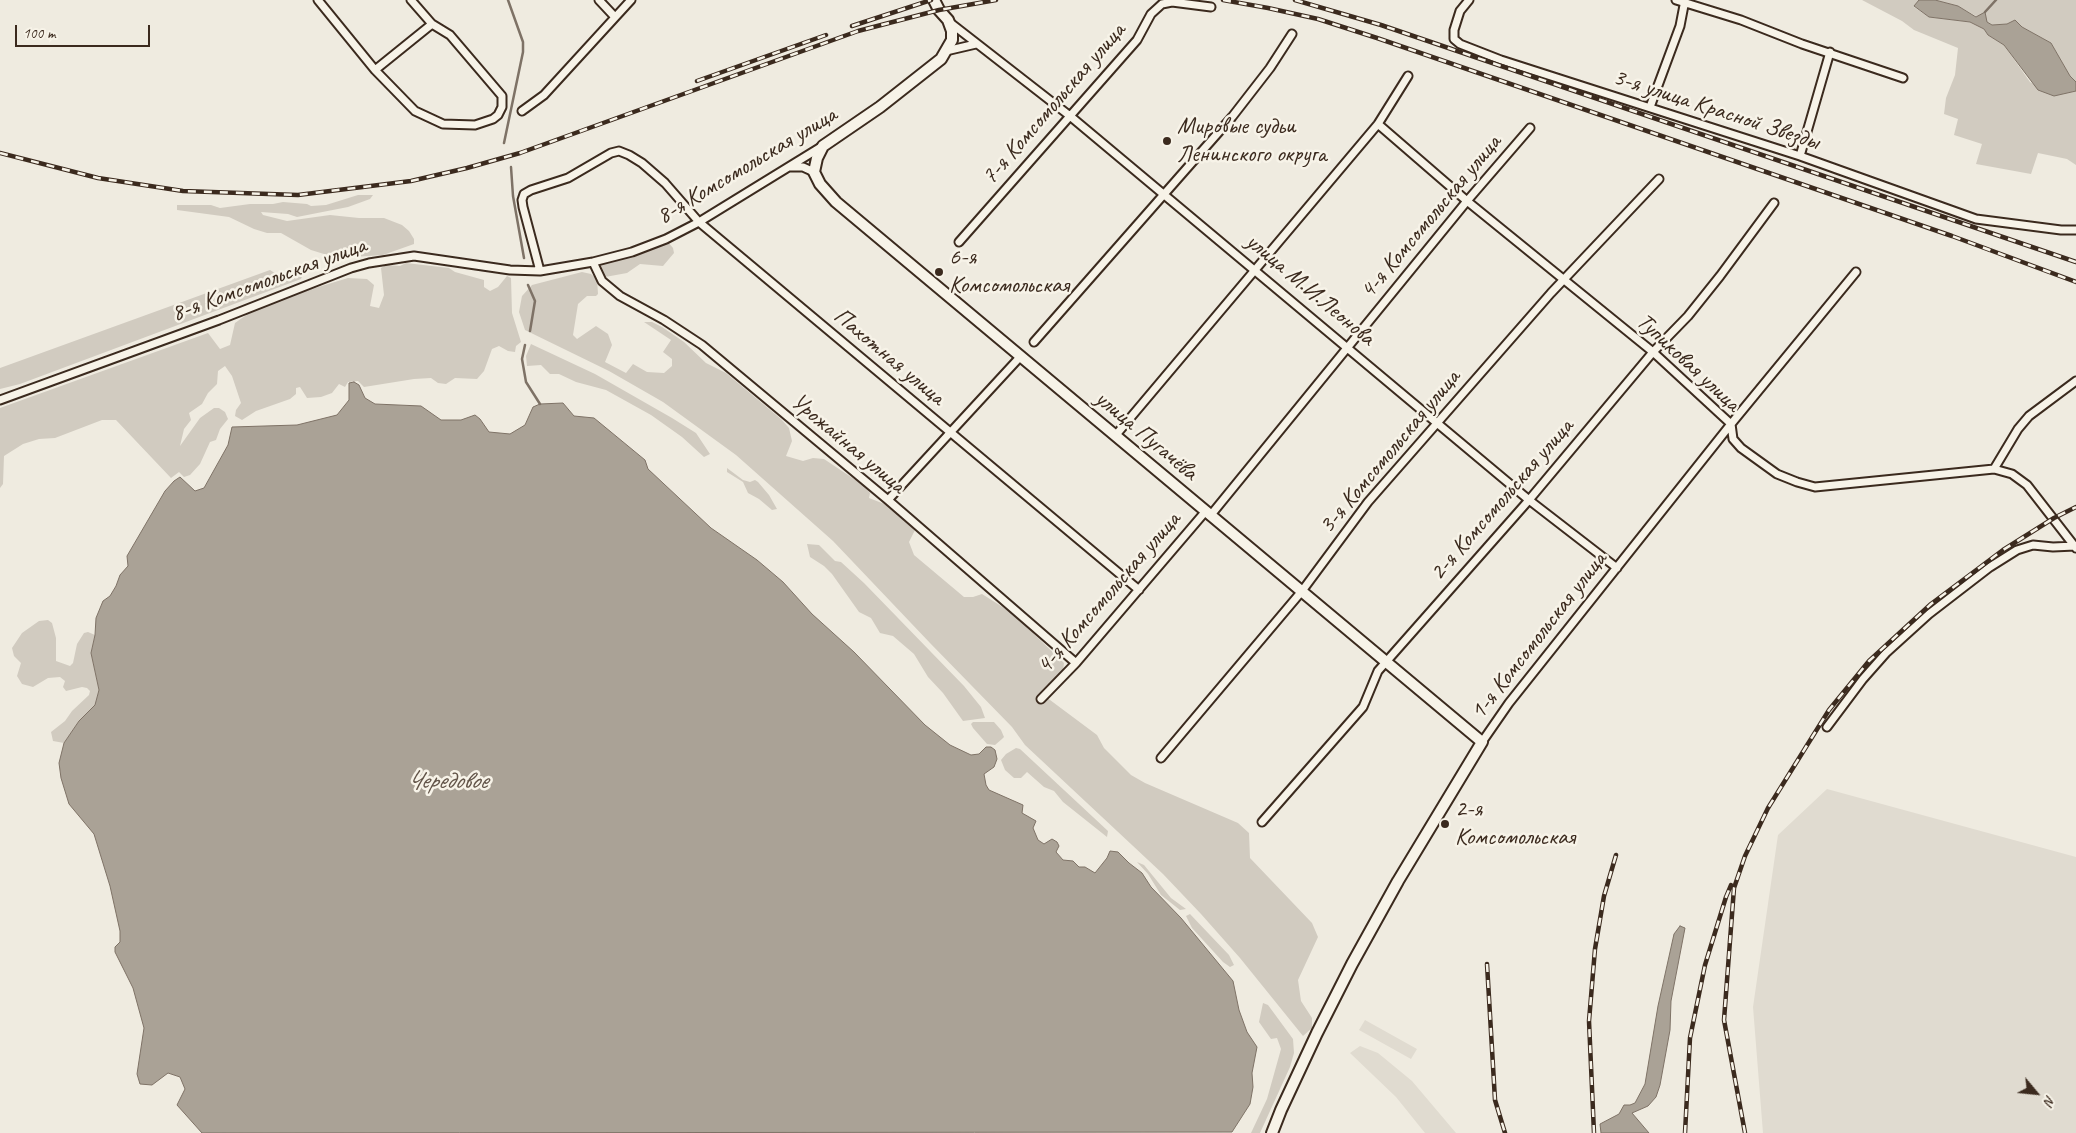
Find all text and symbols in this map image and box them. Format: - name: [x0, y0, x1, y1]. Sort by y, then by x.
- scale bar: [18, 15, 152, 47]
- street label: 7-я Комсомольская улица: [976, 17, 1132, 191]
- text: 100 m: [23, 24, 55, 43]
- street label: 3-я улица Красной Звезды: [1609, 63, 1823, 157]
- street label: 8-я Комсомольская улица: [652, 101, 842, 231]
- place label: Мировые судьи Ленинского округа: [1177, 113, 1326, 169]
- street label: 4-я Комсомольская улица: [1354, 129, 1508, 305]
- marker: Мировые судьи Ленинского округа: [1161, 135, 1173, 147]
- street label: улица М.И.Леонова: [1239, 228, 1381, 352]
- street label: 8-я Комсомольская улица: [168, 231, 370, 329]
- place label: 6-я Комсомольская: [949, 244, 1069, 300]
- marker: 6-я Комсомольская: [933, 266, 945, 278]
- street label: Пахотная улица: [827, 302, 951, 412]
- street label: Тупиковая улица: [1630, 308, 1746, 418]
- street label: 3-я Комсомольская улица: [1313, 364, 1467, 540]
- street label: улица Пугачёва: [1089, 385, 1203, 487]
- street label: Урожайная улица: [785, 388, 911, 500]
- street label: 2-я Комсомольская улица: [1424, 413, 1580, 587]
- street label: 4-я Комсомольская улица: [1031, 506, 1187, 680]
- street label: 1-я Комсомольская улица: [1465, 546, 1613, 726]
- water label: Чередовое: [407, 766, 487, 796]
- place label: 2-я Комсомольская: [1455, 796, 1575, 852]
- marker: 2-я Комсомольская: [1439, 818, 1451, 830]
- north arrow: [2011, 1068, 2061, 1118]
- text: N: [2040, 1092, 2059, 1108]

